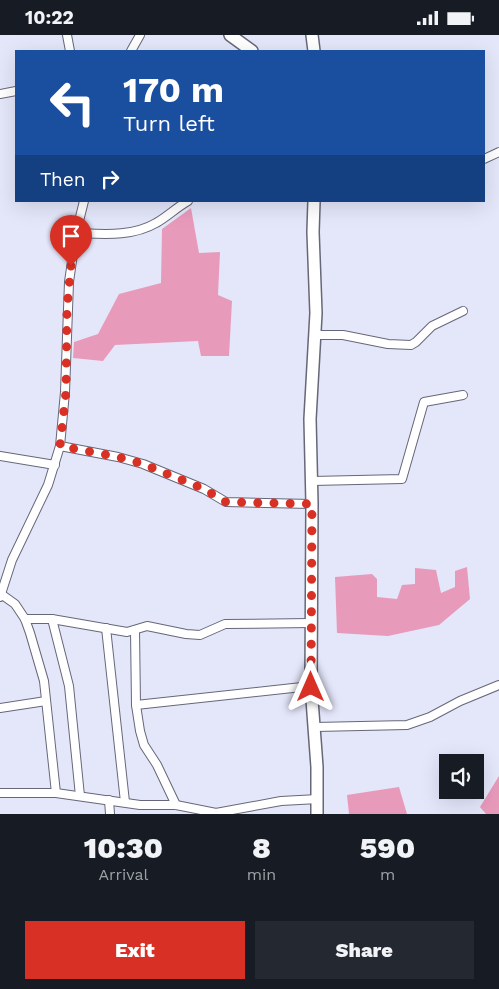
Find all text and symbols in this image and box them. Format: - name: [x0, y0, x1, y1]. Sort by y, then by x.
- text: 10:22: [25, 6, 74, 29]
- text: 170 m: [123, 69, 224, 111]
- icon: left: [40, 70, 105, 135]
- text: Turn left: [123, 111, 215, 136]
- icon: right: [96, 165, 124, 193]
- text: Then: [40, 168, 86, 191]
- pin: [50, 215, 92, 266]
- icon: arrive: [57, 222, 85, 250]
- position arrow: [284, 660, 336, 712]
- map controls: [439, 754, 484, 799]
- button: sound: [439, 754, 484, 799]
- text: 10:30: [84, 830, 163, 865]
- text: 8: [252, 830, 271, 865]
- text: 590: [360, 830, 415, 865]
- text: Arrival: [98, 865, 148, 884]
- text: min: [247, 865, 276, 884]
- text: m: [380, 865, 395, 884]
- button: Exit: [25, 921, 245, 979]
- button: Share: [255, 921, 474, 979]

